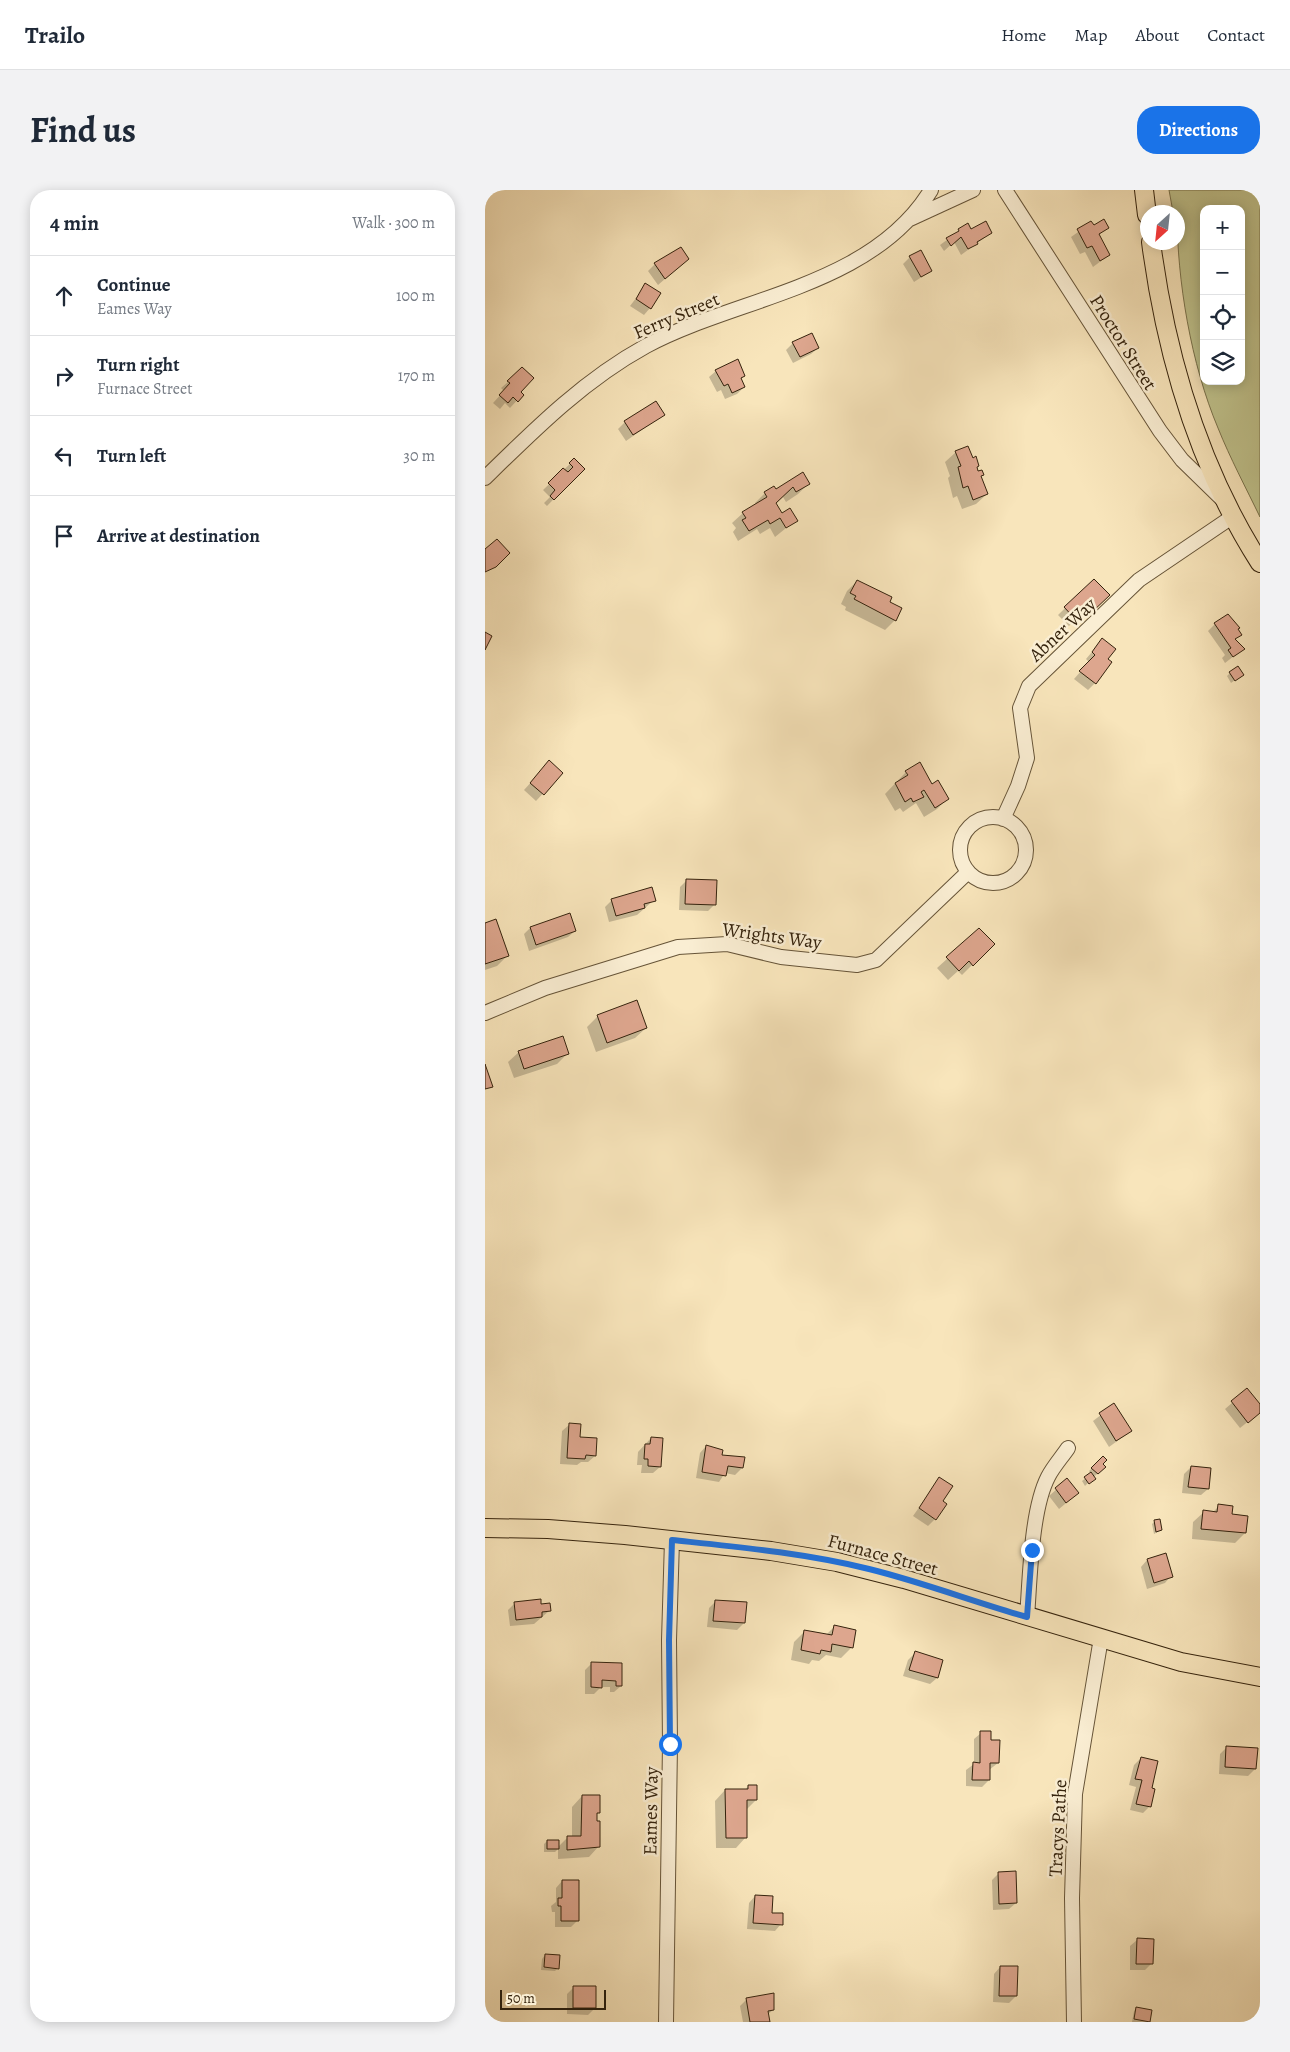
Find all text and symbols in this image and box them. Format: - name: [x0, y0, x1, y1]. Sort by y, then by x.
- text: Trailo: [25, 19, 85, 51]
- text: Home: [1001, 23, 1046, 47]
- text: Map: [1074, 23, 1107, 47]
- text: About: [1135, 23, 1179, 47]
- text: Contact: [1207, 23, 1265, 47]
- text: Find us: [30, 106, 136, 154]
- button: Directions: [1137, 106, 1260, 154]
- north arrow: [1140, 205, 1185, 250]
- map controls: [1200, 205, 1245, 385]
- button: +: [1200, 205, 1245, 250]
- text: 4 min: [50, 209, 99, 237]
- text: Walk · 300 m: [352, 212, 435, 234]
- button: −: [1200, 250, 1245, 295]
- text: Continue: [97, 272, 171, 298]
- icon: ahead: [50, 282, 78, 310]
- text: 100 m: [396, 285, 435, 307]
- street label: Ferry Street: [629, 286, 723, 346]
- street label: Proctor Street: [1083, 290, 1163, 395]
- button: locate: [1200, 295, 1245, 340]
- text: Eames Way: [97, 298, 172, 320]
- button: layers: [1200, 340, 1245, 385]
- text: Turn right: [97, 352, 179, 378]
- icon: right: [50, 362, 78, 390]
- text: 170 m: [398, 365, 435, 387]
- text: Furnace Street: [97, 378, 192, 400]
- icon: left: [50, 442, 78, 470]
- text: Turn left: [97, 443, 166, 469]
- text: 30 m: [403, 445, 435, 467]
- icon: arrive: [50, 522, 78, 550]
- text: Arrive at destination: [97, 523, 260, 549]
- street label: Abner Way: [1023, 591, 1102, 668]
- street label: Wrights Way: [720, 916, 824, 956]
- street label: Furnace Street: [825, 1528, 941, 1582]
- route end: [1021, 1539, 1044, 1562]
- route start: [659, 1733, 682, 1756]
- street label: Eames Way: [637, 1766, 665, 1856]
- street label: Tracys Pathe: [1042, 1779, 1074, 1877]
- scale bar: [500, 1987, 606, 2010]
- text: 50 m: [507, 1989, 535, 2008]

